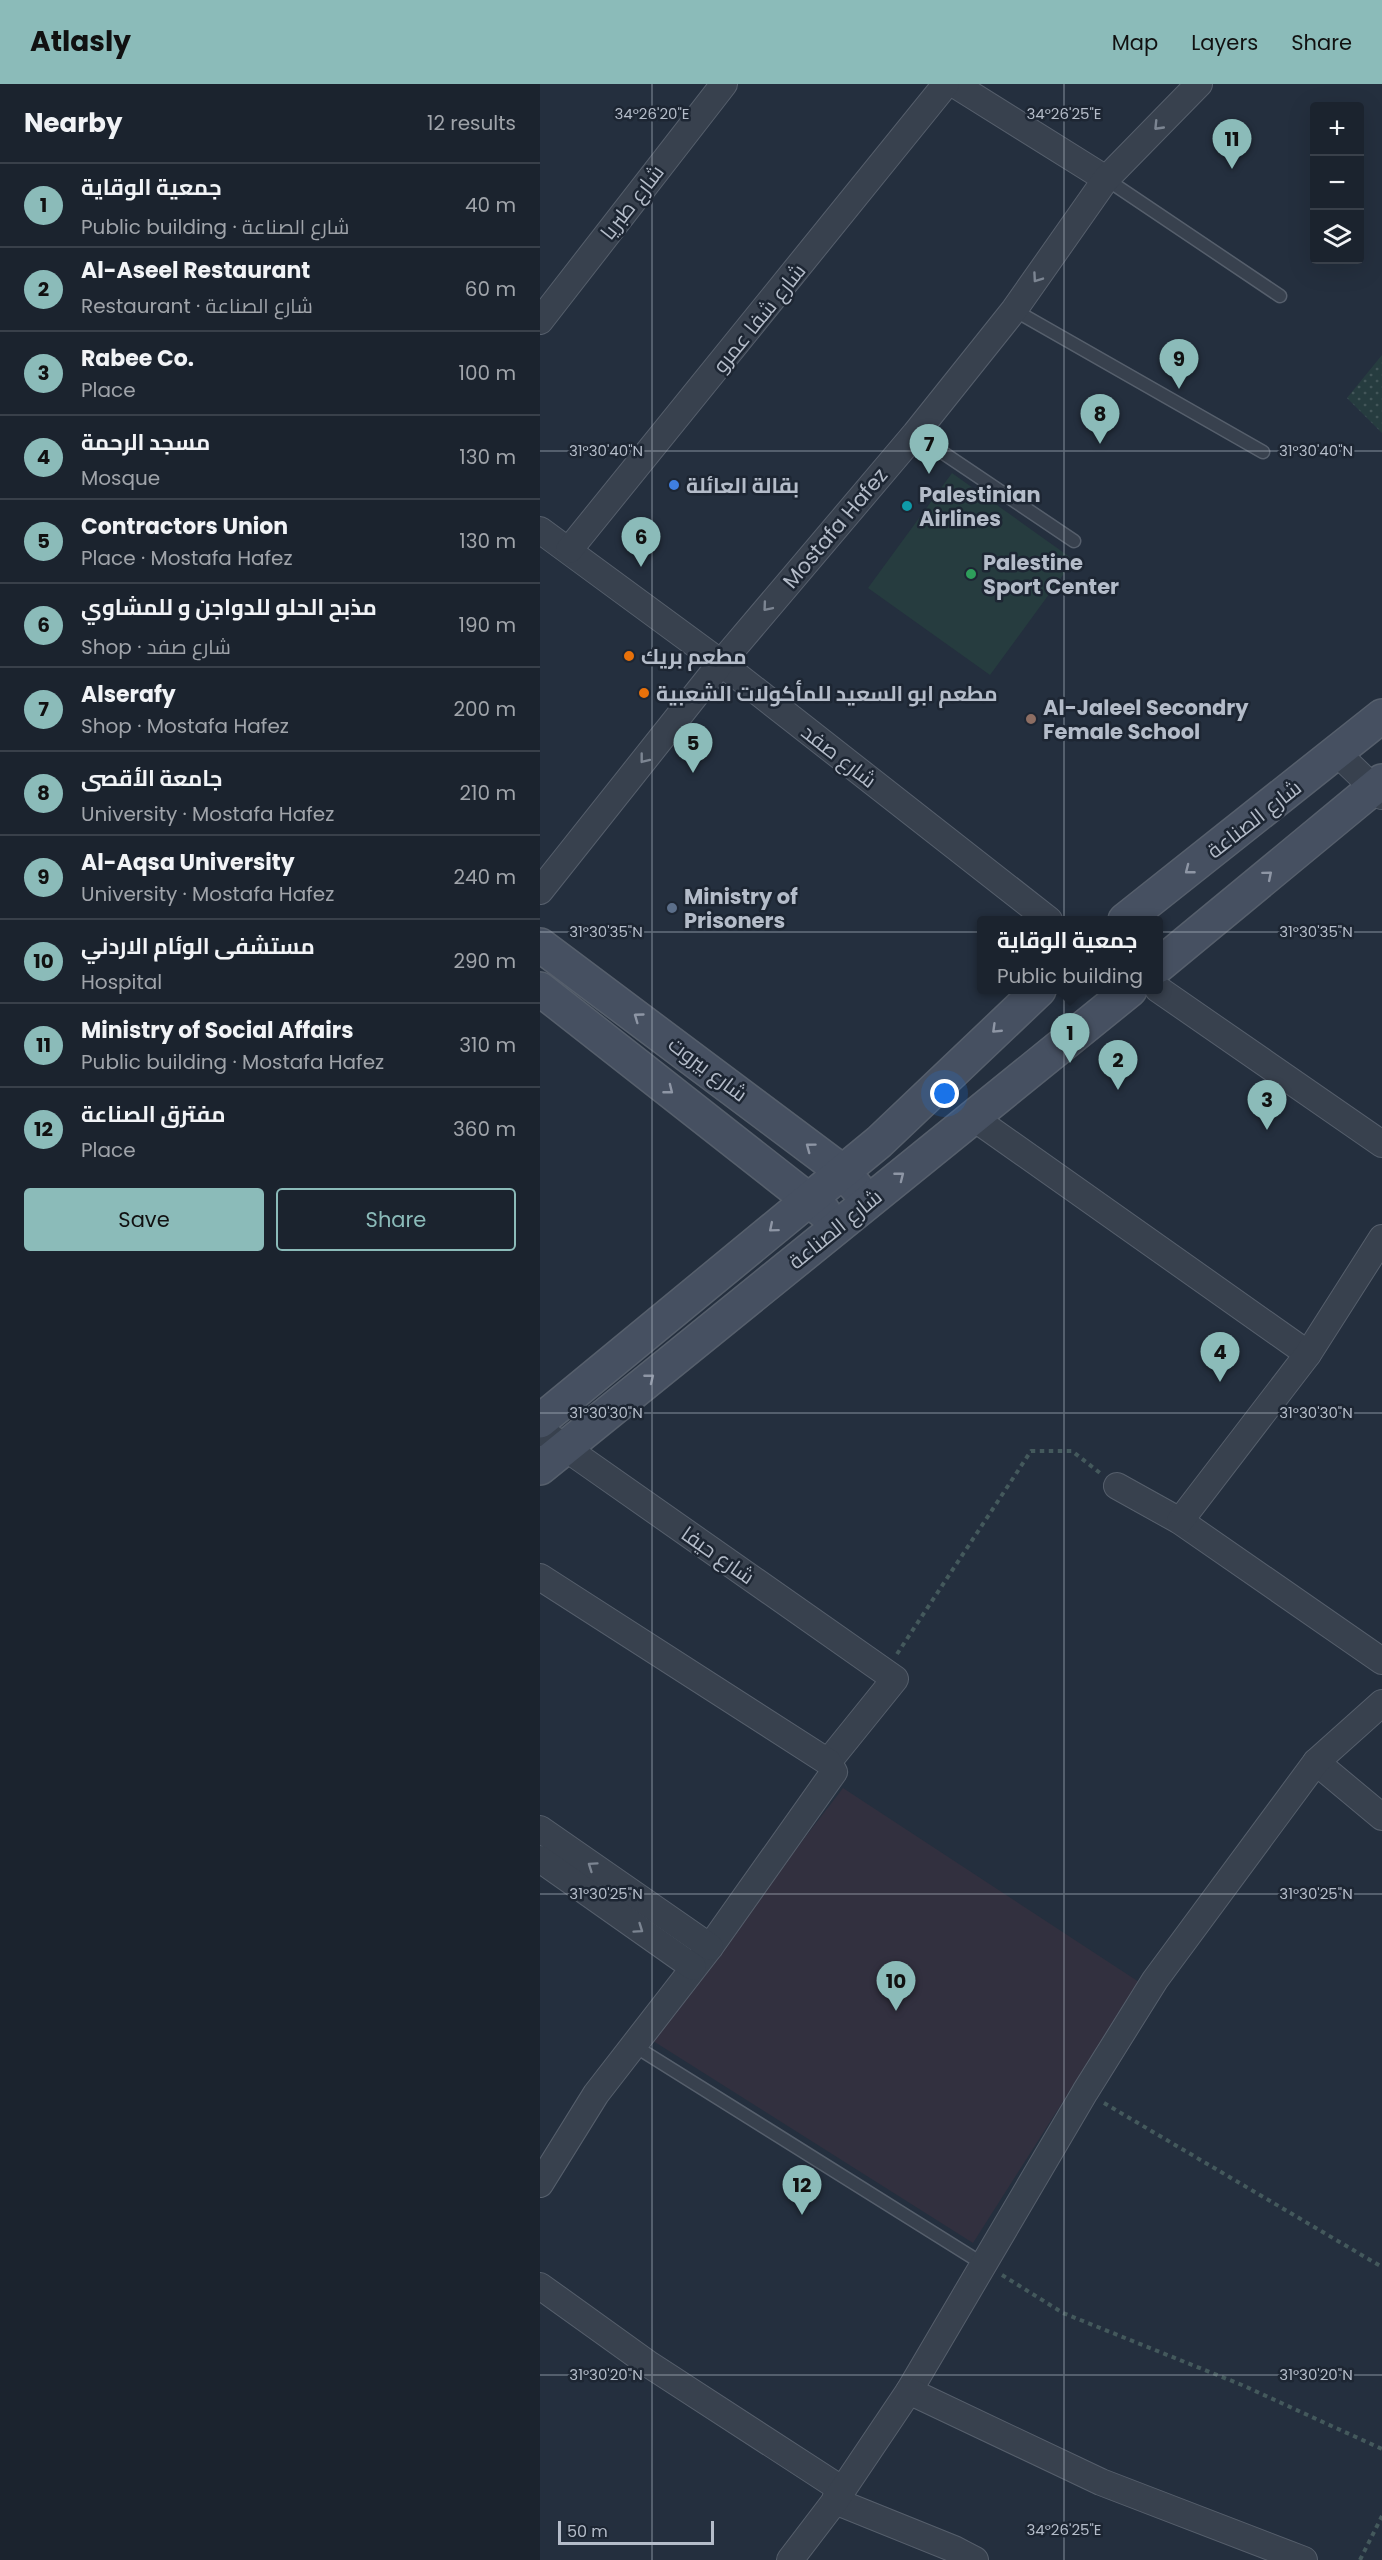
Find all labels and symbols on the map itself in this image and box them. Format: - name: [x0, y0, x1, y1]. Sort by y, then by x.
- text: 34°26'20"E: [614, 103, 690, 124]
- text: 34°26'25"E: [1026, 103, 1102, 124]
- one-way arrow: [1155, 118, 1166, 129]
- pin: 11: [1212, 120, 1252, 169]
- street label: شارع طبريا: [594, 158, 670, 246]
- street label: شارع شفا عمرو: [706, 257, 812, 379]
- one-way arrow: [1033, 271, 1044, 282]
- pin: 9: [1160, 340, 1198, 389]
- pin: 8: [1080, 394, 1120, 444]
- pin: 7: [910, 424, 948, 474]
- text: 31°30'40"N: [569, 440, 643, 461]
- text: 31°30'40"N: [1279, 440, 1353, 461]
- street label: Mostafa Hafez: [776, 462, 894, 594]
- place label: بقالة العائلة: [686, 471, 799, 500]
- marker: بقالة العائلة: [667, 478, 681, 492]
- place label: Palestinian Airlines: [919, 480, 1041, 533]
- marker: Palestinian Airlines: [900, 499, 914, 513]
- pin: 6: [622, 518, 660, 567]
- place label: Palestine Sport Center: [983, 548, 1119, 601]
- marker: Palestine Sport Center: [964, 567, 978, 581]
- one-way arrow: [764, 600, 775, 611]
- place label: مطعم بريك: [641, 642, 747, 671]
- marker: مطعم بريك: [622, 649, 636, 663]
- place label: مطعم ابو السعيد للمأكولات الشعبية: [656, 679, 998, 708]
- marker: مطعم ابو السعيد للمأكولات الشعبية: [637, 686, 651, 700]
- place label: Al-Jaleel Secondry Female School: [1043, 693, 1249, 746]
- marker: Al-Jaleel Secondry Female School: [1024, 712, 1038, 726]
- street label: شارع صفد: [795, 717, 883, 795]
- pin: 5: [674, 724, 712, 773]
- one-way arrow: [641, 752, 652, 763]
- street label: شارع الصناعة: [1201, 773, 1307, 865]
- one-way arrow: [1184, 863, 1195, 874]
- one-way arrow: [1262, 871, 1273, 882]
- place label: Ministry of Prisoners: [684, 882, 798, 935]
- marker: Ministry of Prisoners: [665, 901, 679, 915]
- text: 31°30'35"N: [569, 921, 643, 942]
- text: 31°30'35"N: [1279, 921, 1353, 942]
- one-way arrow: [634, 1013, 645, 1024]
- pin: 1: [1050, 1014, 1090, 1063]
- one-way arrow: [992, 1021, 1003, 1032]
- street label: شارع بيروت: [662, 1030, 754, 1108]
- pin: 2: [1098, 1040, 1138, 1090]
- your location: [930, 1079, 959, 1108]
- pin: 3: [1248, 1080, 1286, 1130]
- one-way arrow: [662, 1082, 673, 1093]
- one-way arrow: [806, 1143, 817, 1154]
- one-way arrow: [893, 1173, 904, 1184]
- street label: شارع الصناعة: [782, 1182, 888, 1276]
- one-way arrow: [768, 1221, 779, 1232]
- pin: 4: [1200, 1332, 1240, 1382]
- one-way arrow: [644, 1375, 655, 1386]
- text: 31°30'30"N: [569, 1402, 643, 1423]
- text: 31°30'30"N: [1279, 1402, 1353, 1423]
- street label: شارع حيفا: [675, 1519, 761, 1591]
- one-way arrow: [588, 1862, 599, 1873]
- text: 31°30'25"N: [569, 1883, 643, 1904]
- text: 31°30'25"N: [1279, 1883, 1353, 1904]
- one-way arrow: [633, 1922, 644, 1933]
- pin: 10: [876, 1962, 916, 2011]
- pin: 12: [782, 2166, 822, 2215]
- text: 31°30'20"N: [569, 2364, 643, 2385]
- text: 31°30'20"N: [1279, 2364, 1353, 2385]
- scale bar: [558, 2518, 714, 2546]
- text: 34°26'25"E: [1026, 2519, 1102, 2540]

